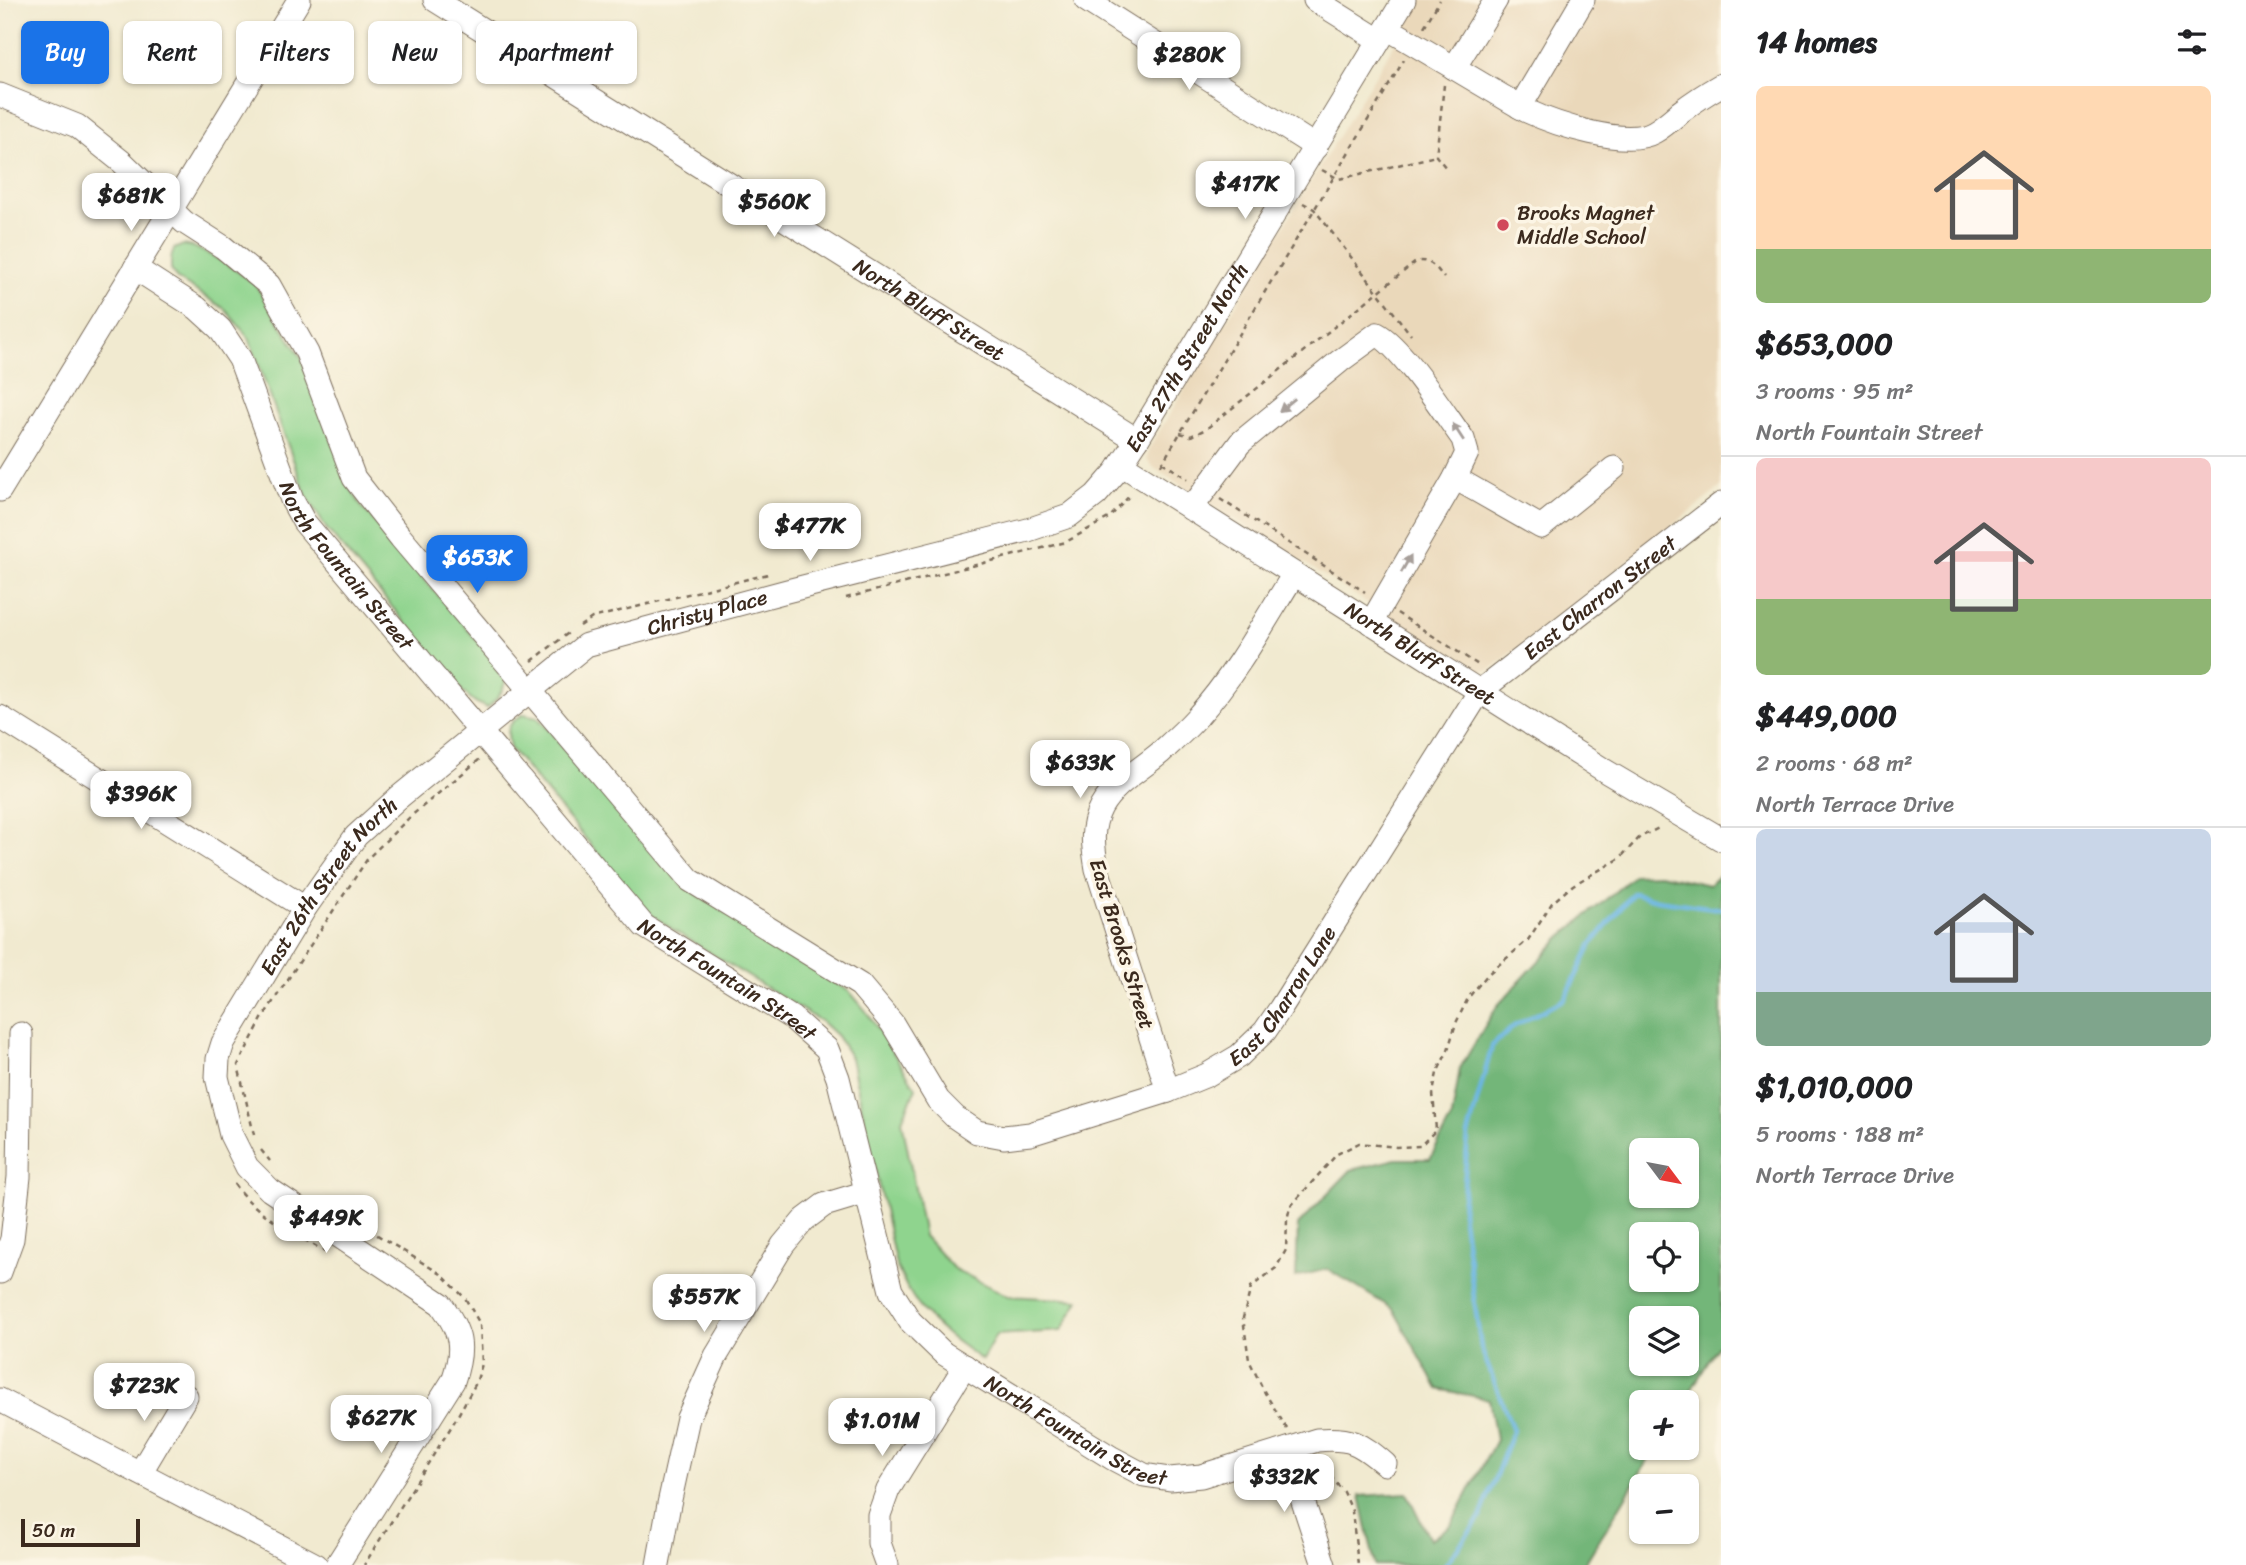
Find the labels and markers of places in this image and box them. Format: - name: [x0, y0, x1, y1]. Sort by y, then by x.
- pin: $280K: [1140, 32, 1238, 92]
- pin: $417K: [1196, 162, 1294, 221]
- pin: $681K: [82, 174, 180, 233]
- pin: $560K: [725, 180, 823, 239]
- place label: Brooks Magnet Middle School: [1517, 194, 1656, 256]
- marker: Brooks Magnet Middle School: [1495, 217, 1511, 233]
- pin: $477K: [761, 504, 859, 563]
- pin: $653K: [428, 536, 526, 595]
- pin: $633K: [1031, 740, 1129, 800]
- pin: $396K: [92, 772, 190, 831]
- pin: $449K: [277, 1196, 375, 1255]
- pin: $557K: [655, 1274, 753, 1334]
- pin: $723K: [95, 1364, 193, 1423]
- pin: $627K: [332, 1396, 430, 1455]
- pin: $1.01M: [825, 1398, 939, 1458]
- pin: $332K: [1235, 1454, 1333, 1514]

